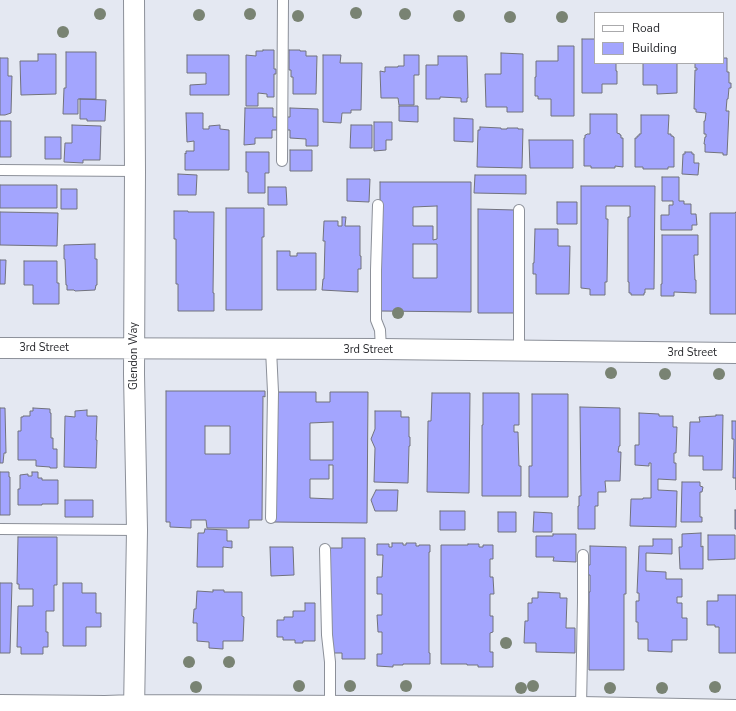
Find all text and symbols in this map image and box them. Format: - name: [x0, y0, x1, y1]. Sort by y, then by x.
- legend: [594, 12, 724, 64]
- text: Road: [632, 20, 660, 36]
- text: Building: [632, 40, 677, 56]
- street label: Glendon Way: [127, 322, 141, 390]
- street label: 3rd Street: [19, 341, 69, 355]
- street label: 3rd Street: [343, 343, 393, 357]
- street label: 3rd Street: [667, 346, 717, 360]

